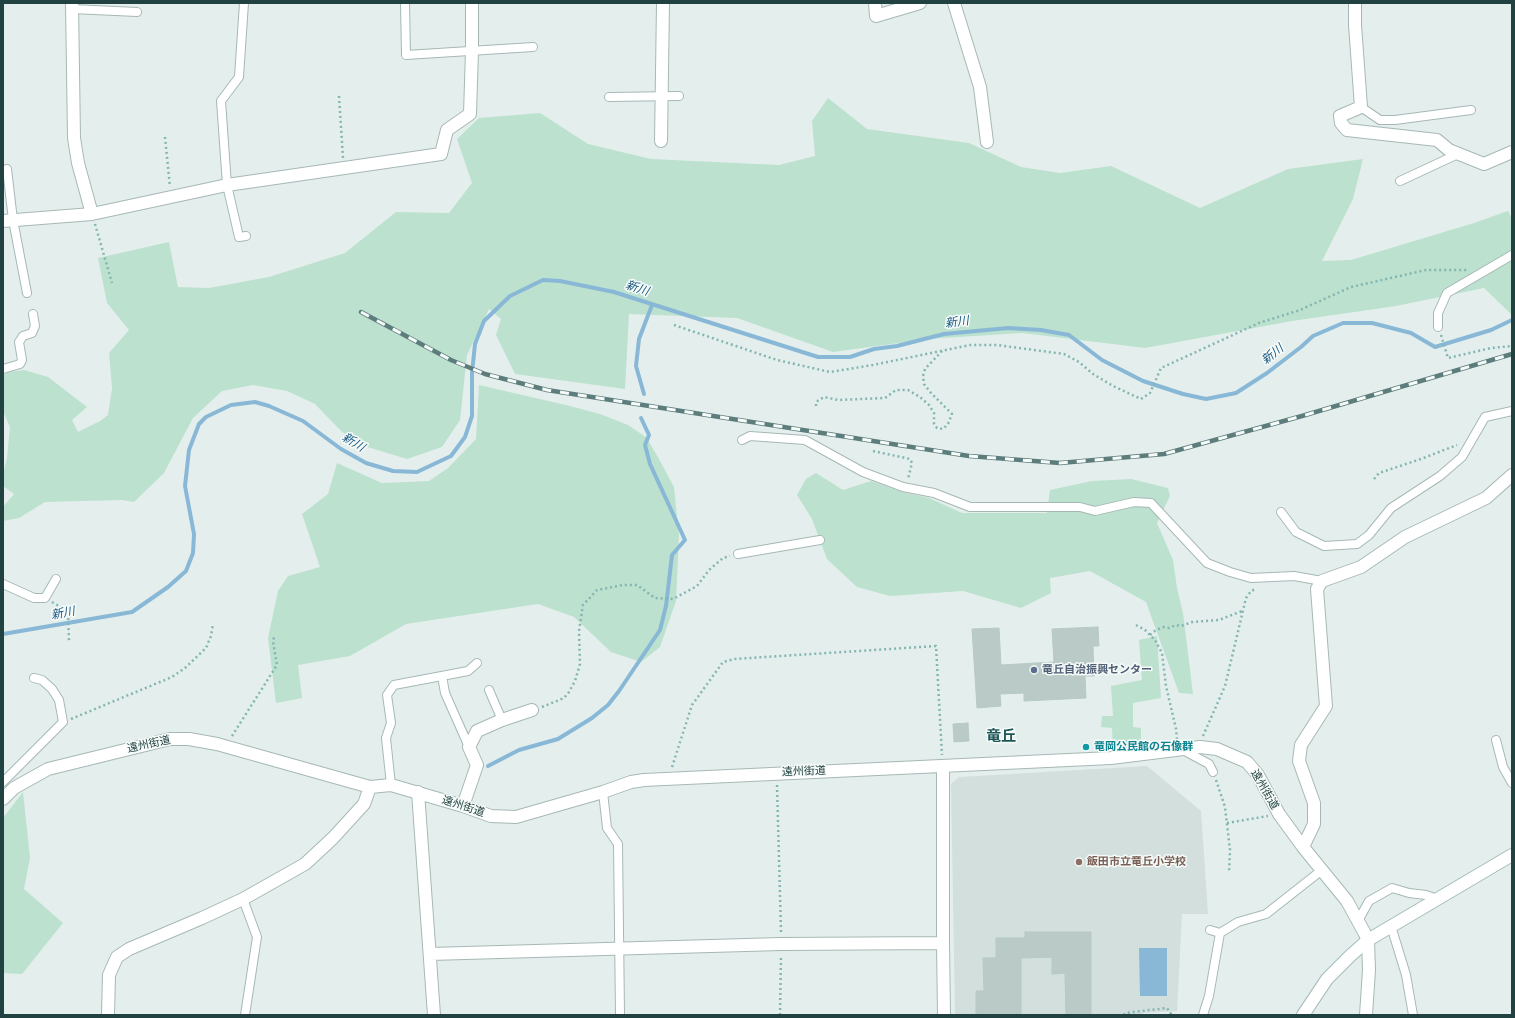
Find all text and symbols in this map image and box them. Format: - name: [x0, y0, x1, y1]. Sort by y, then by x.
- water label: 新川: [623, 278, 651, 300]
- water label: 新川: [944, 314, 970, 332]
- water label: 新川: [1259, 342, 1287, 368]
- water label: 新川: [339, 431, 367, 455]
- water label: 新川: [50, 605, 76, 623]
- place label: 竜丘自治振興センター: [1042, 663, 1152, 677]
- marker: 竜丘自治振興センター: [1029, 665, 1039, 675]
- district label: 竜丘: [986, 728, 1016, 746]
- street label: 遠州街道: [126, 734, 172, 756]
- place label: 竜岡公民館の石像群: [1094, 740, 1193, 754]
- marker: 竜岡公民館の石像群: [1081, 742, 1091, 752]
- street label: 遠州街道: [782, 765, 826, 779]
- street label: 遠州街道: [1247, 768, 1281, 812]
- street label: 遠州街道: [440, 794, 486, 820]
- place label: 飯田市立竜丘小学校: [1087, 855, 1186, 869]
- marker: 飯田市立竜丘小学校: [1074, 857, 1084, 867]

